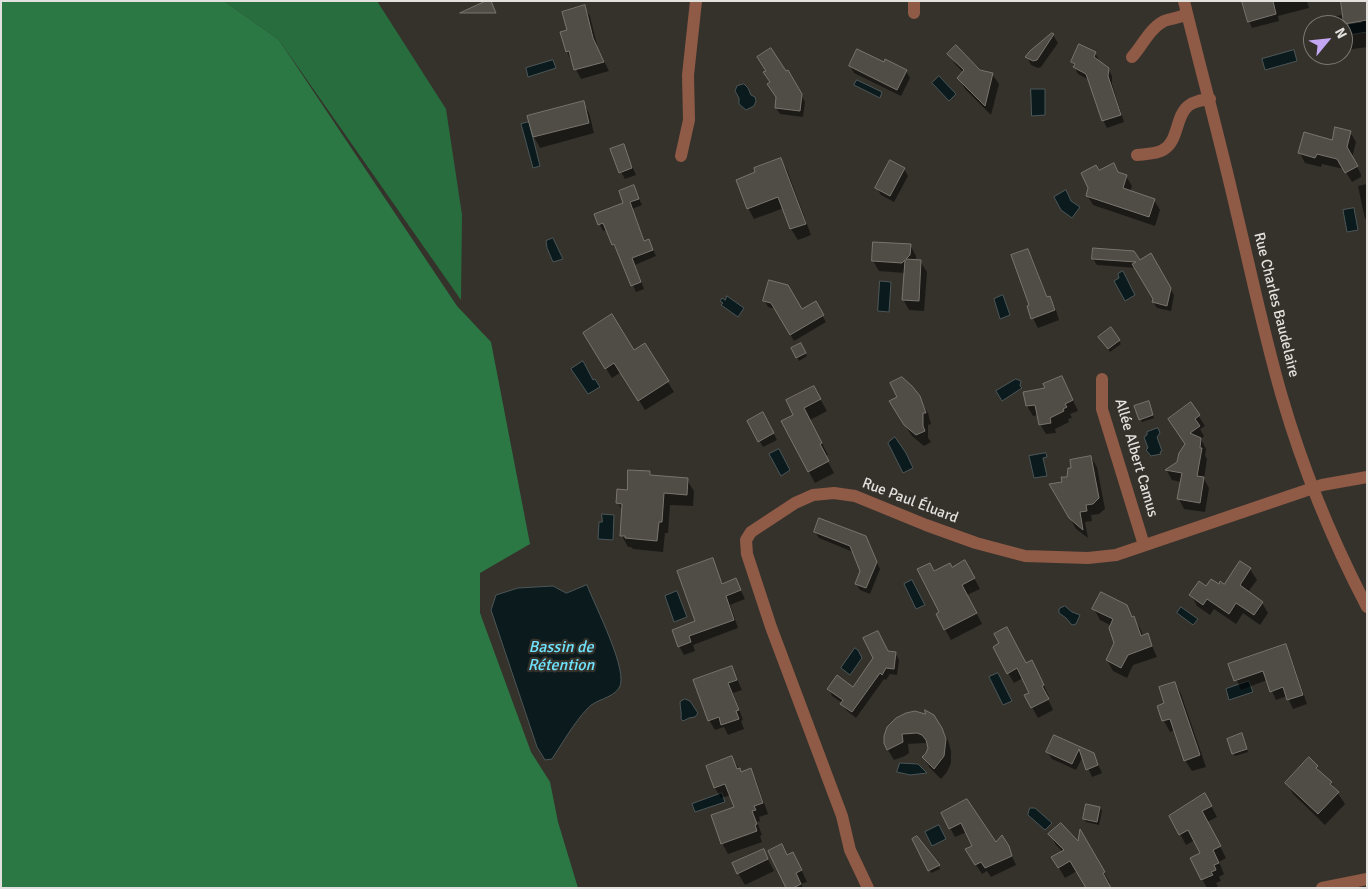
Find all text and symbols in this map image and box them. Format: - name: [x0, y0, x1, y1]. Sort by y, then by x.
- north arrow: [1303, 15, 1353, 65]
- text: N: [1331, 25, 1351, 41]
- street label: Rue Charles Baudelaire: [1249, 231, 1303, 379]
- street label: Allée Albert Camus: [1110, 397, 1162, 519]
- street label: Rue Paul Éluard: [860, 474, 960, 528]
- water label: Bassin de Rétention: [528, 638, 594, 676]

